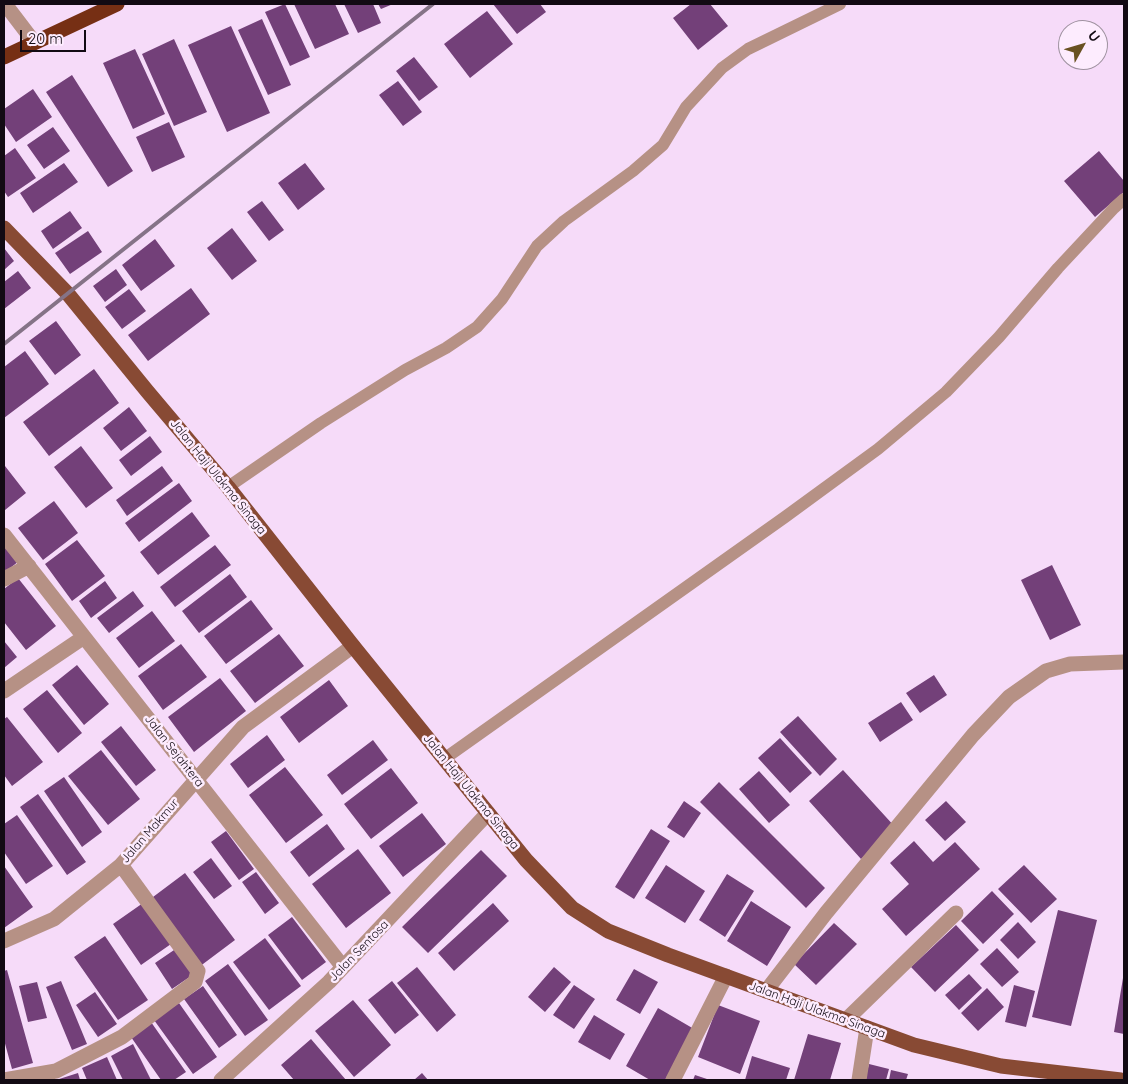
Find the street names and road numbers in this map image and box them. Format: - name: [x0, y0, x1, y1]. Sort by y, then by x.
- street label: Jalan Haji Ulakma Sinaga: [167, 416, 269, 538]
- street label: Jalan Sejahtera: [141, 712, 207, 790]
- street label: Jalan Haji Ulakma Sinaga: [420, 731, 522, 853]
- street label: Jalan Makmur: [118, 796, 182, 866]
- street label: Jalan Sentosa: [326, 918, 392, 984]
- street label: Jalan Haji Ulakma Sinaga: [747, 979, 887, 1041]

